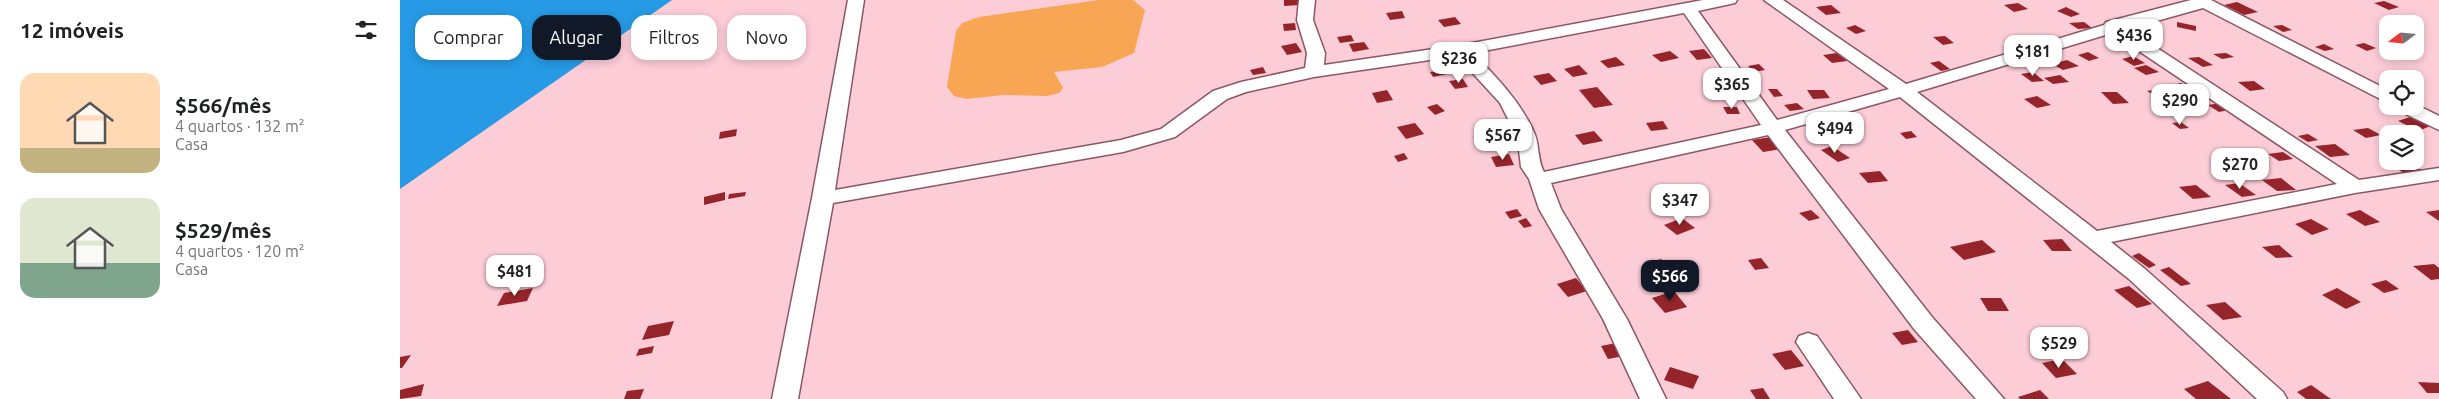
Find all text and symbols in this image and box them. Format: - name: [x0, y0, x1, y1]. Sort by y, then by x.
- chip: Comprar: [415, 15, 522, 60]
- chip: Alugar: [532, 15, 621, 60]
- chip: Filtros: [631, 15, 717, 60]
- chip: Novo: [727, 15, 806, 60]
- north arrow: [2379, 15, 2424, 60]
- map controls: [2379, 15, 2424, 170]
- icon: filters: [352, 16, 380, 44]
- text: 12 imóveis: [20, 18, 124, 42]
- pin: $436: [2104, 18, 2164, 61]
- text: $436: [2116, 26, 2152, 44]
- pin: $181: [2003, 34, 2063, 77]
- pin: $236: [1429, 42, 1489, 84]
- text: $181: [2015, 42, 2051, 60]
- text: $236: [1441, 49, 1477, 67]
- pin: $365: [1702, 68, 1762, 110]
- button: locate: [2379, 70, 2424, 115]
- text: $365: [1714, 75, 1750, 93]
- pin: $290: [2150, 84, 2210, 126]
- text: $290: [2162, 91, 2198, 109]
- icon: home: [60, 93, 120, 153]
- text: $566/mês: [175, 93, 271, 117]
- pin: $494: [1805, 112, 1865, 154]
- text: 4 quartos · 132 m²: [175, 117, 305, 135]
- pin: $567: [1473, 119, 1533, 161]
- text: $494: [1817, 119, 1853, 137]
- button: layers: [2379, 125, 2424, 170]
- text: $567: [1485, 126, 1521, 144]
- text: Casa: [175, 135, 208, 153]
- pin: $270: [2210, 148, 2270, 190]
- text: $270: [2222, 155, 2258, 173]
- pin: $347: [1650, 184, 1710, 226]
- text: $347: [1662, 191, 1698, 209]
- icon: home: [60, 218, 120, 278]
- text: $529/mês: [175, 218, 271, 242]
- text: 4 quartos · 120 m²: [175, 242, 305, 260]
- pin: $481: [485, 254, 545, 297]
- text: Casa: [175, 260, 208, 278]
- pin: $566: [1640, 260, 1700, 302]
- text: $481: [497, 262, 533, 280]
- text: $566: [1652, 267, 1688, 285]
- pin: $529: [2029, 326, 2089, 369]
- text: $529: [2041, 334, 2077, 352]

